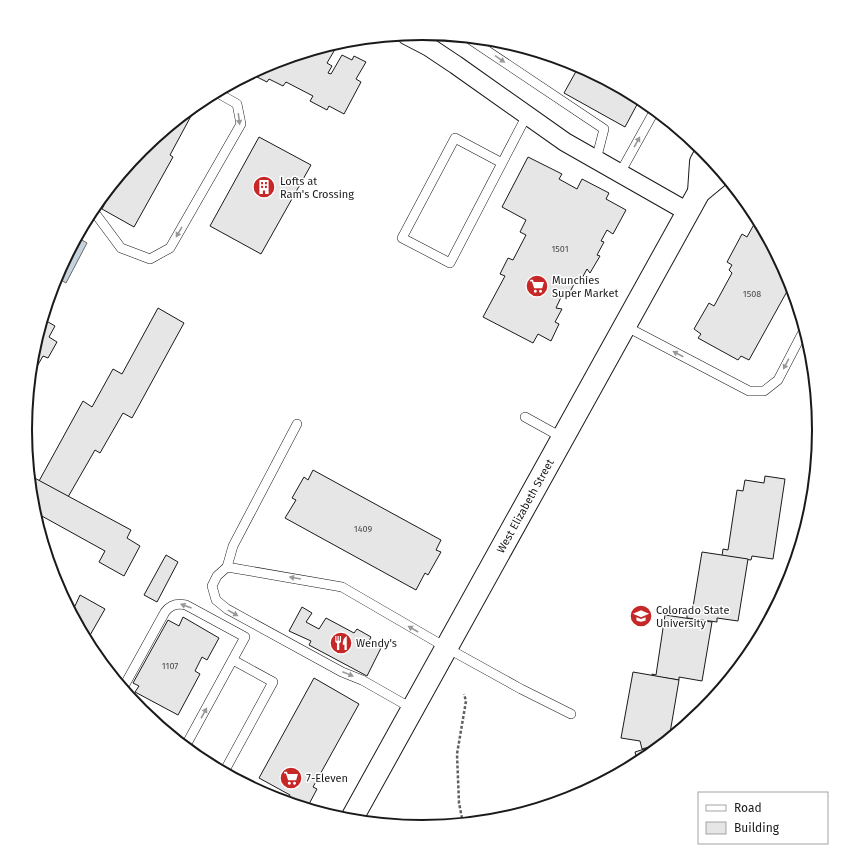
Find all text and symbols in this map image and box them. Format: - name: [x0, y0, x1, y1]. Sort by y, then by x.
- one-way arrow: [495, 55, 505, 63]
- one-way arrow: [236, 112, 242, 125]
- one-way arrow: [634, 136, 641, 147]
- building icon: Lofts at Ram's Crossing: [251, 174, 277, 200]
- place label: Lofts at Ram's Crossing: [280, 175, 354, 201]
- one-way arrow: [175, 226, 182, 238]
- house number: 1501: [551, 244, 569, 254]
- supermarket icon: Munchies Super Market: [524, 273, 550, 299]
- place label: Munchies Super Market: [552, 274, 618, 300]
- house number: 1508: [743, 289, 761, 299]
- one-way arrow: [673, 351, 684, 357]
- one-way arrow: [783, 358, 789, 370]
- street label: West Elizabeth Street: [494, 457, 557, 556]
- house number: 1409: [354, 524, 372, 534]
- one-way arrow: [289, 575, 301, 581]
- one-way arrow: [180, 603, 192, 609]
- school or university icon: Colorado State University: [628, 603, 654, 629]
- place label: Colorado State University: [656, 604, 729, 630]
- one-way arrow: [227, 609, 239, 616]
- one-way arrow: [407, 625, 419, 632]
- restaurant icon: Wendy's: [328, 630, 354, 656]
- place label: Wendy's: [356, 637, 397, 650]
- house number: 1107: [162, 661, 178, 671]
- one-way arrow: [342, 672, 354, 678]
- one-way arrow: [201, 707, 208, 719]
- supermarket icon: 7-Eleven: [278, 765, 304, 791]
- place label: 7-Eleven: [306, 772, 348, 785]
- legend: [698, 792, 828, 844]
- text: Road: [734, 801, 762, 815]
- text: Building: [734, 821, 780, 835]

